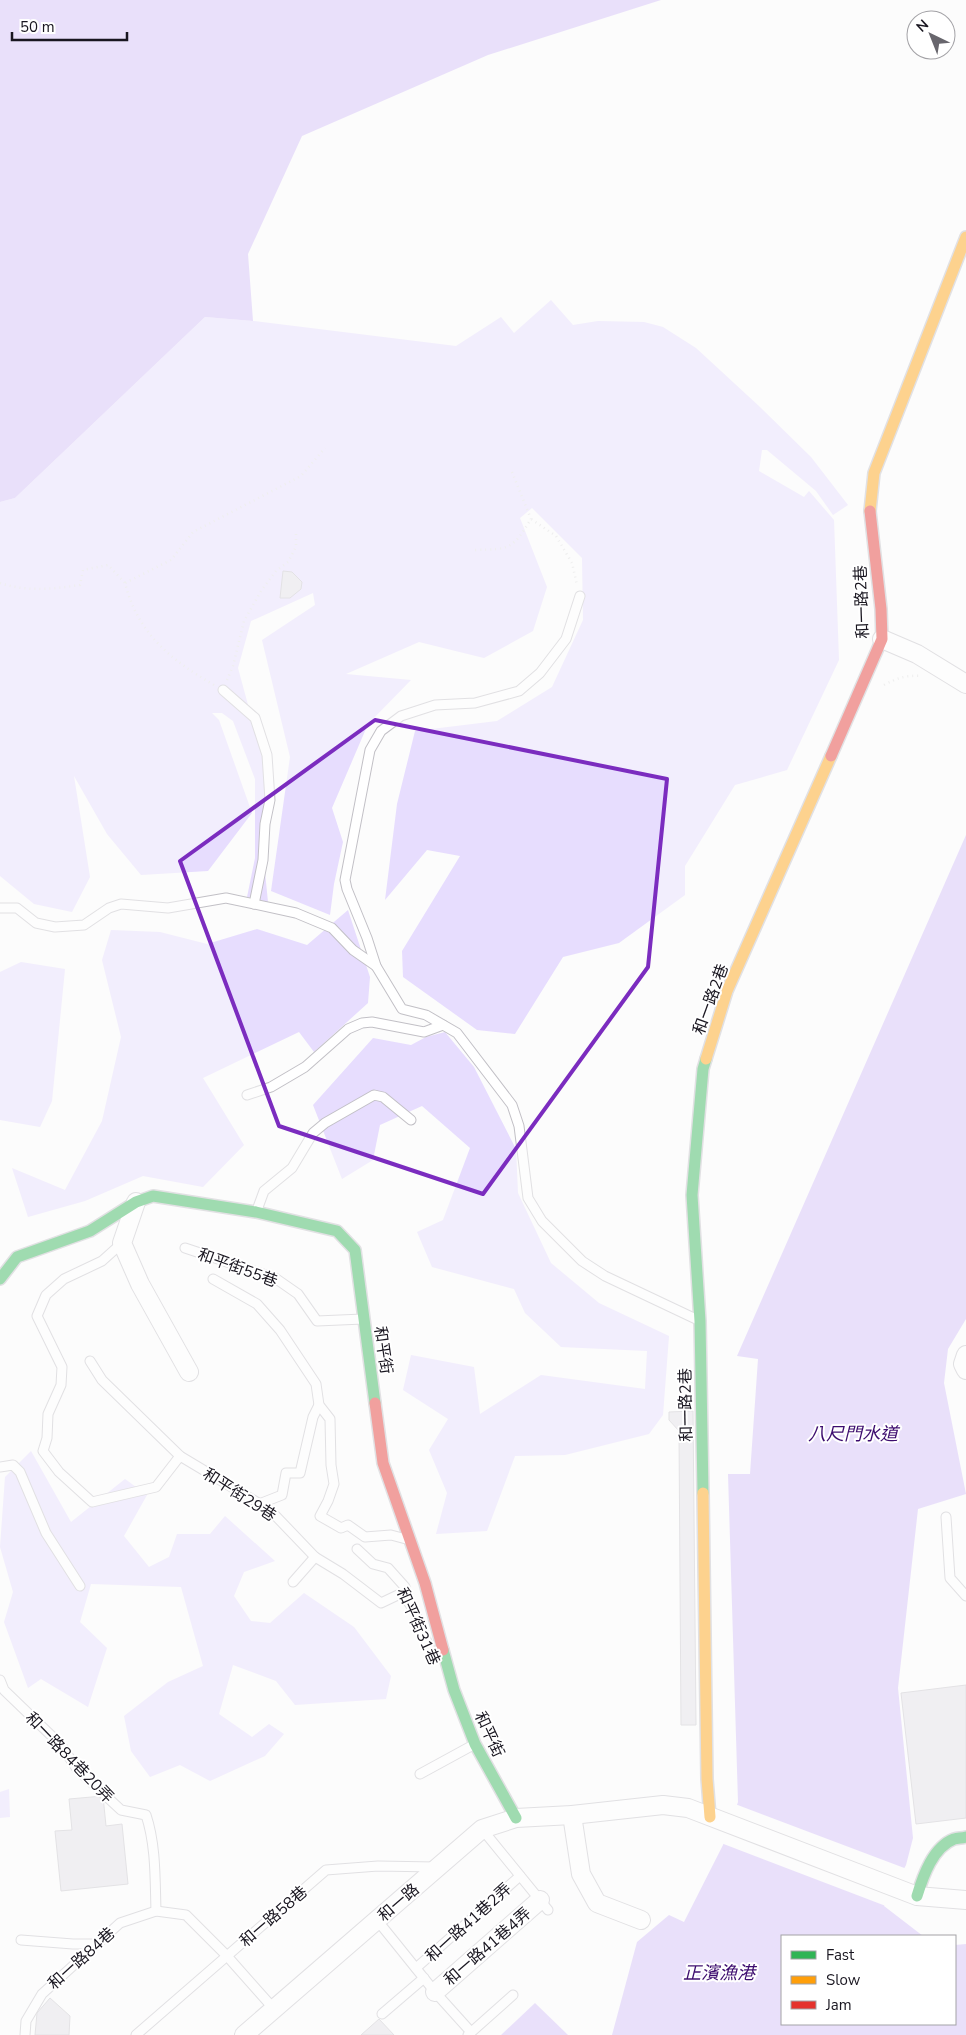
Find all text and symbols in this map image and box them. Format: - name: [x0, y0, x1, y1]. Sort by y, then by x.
- scale bar: [12, 10, 128, 42]
- north arrow: [906, 10, 956, 60]
- text: N: [912, 15, 933, 36]
- text: 50 m: [20, 17, 55, 37]
- street label: 和一路2巷: [850, 565, 874, 639]
- street label: 和一路2巷: [688, 961, 734, 1038]
- street label: 和平街55巷: [195, 1243, 281, 1293]
- street label: 和平街: [369, 1325, 397, 1375]
- street label: 和一路2巷: [674, 1368, 698, 1442]
- water label: 八尺門水道: [808, 1422, 901, 1446]
- street label: 和平街29巷: [199, 1463, 280, 1527]
- street label: 和平街31巷: [391, 1584, 445, 1669]
- street label: 和一路84巷20弄: [20, 1707, 118, 1808]
- street label: 和平街: [469, 1708, 509, 1761]
- street label: 和一路41巷2弄: [421, 1878, 516, 1967]
- street label: 和一路: [373, 1879, 424, 1927]
- street label: 和一路58巷: [235, 1881, 312, 1952]
- street label: 和一路41巷4弄: [439, 1903, 536, 1991]
- street label: 和一路84巷: [43, 1923, 120, 1995]
- legend: [781, 1935, 956, 2025]
- text: Fast: [826, 1945, 855, 1965]
- water label: 正濱漁港: [683, 1961, 758, 1985]
- text: Slow: [826, 1970, 861, 1990]
- text: Jam: [825, 1995, 852, 2015]

